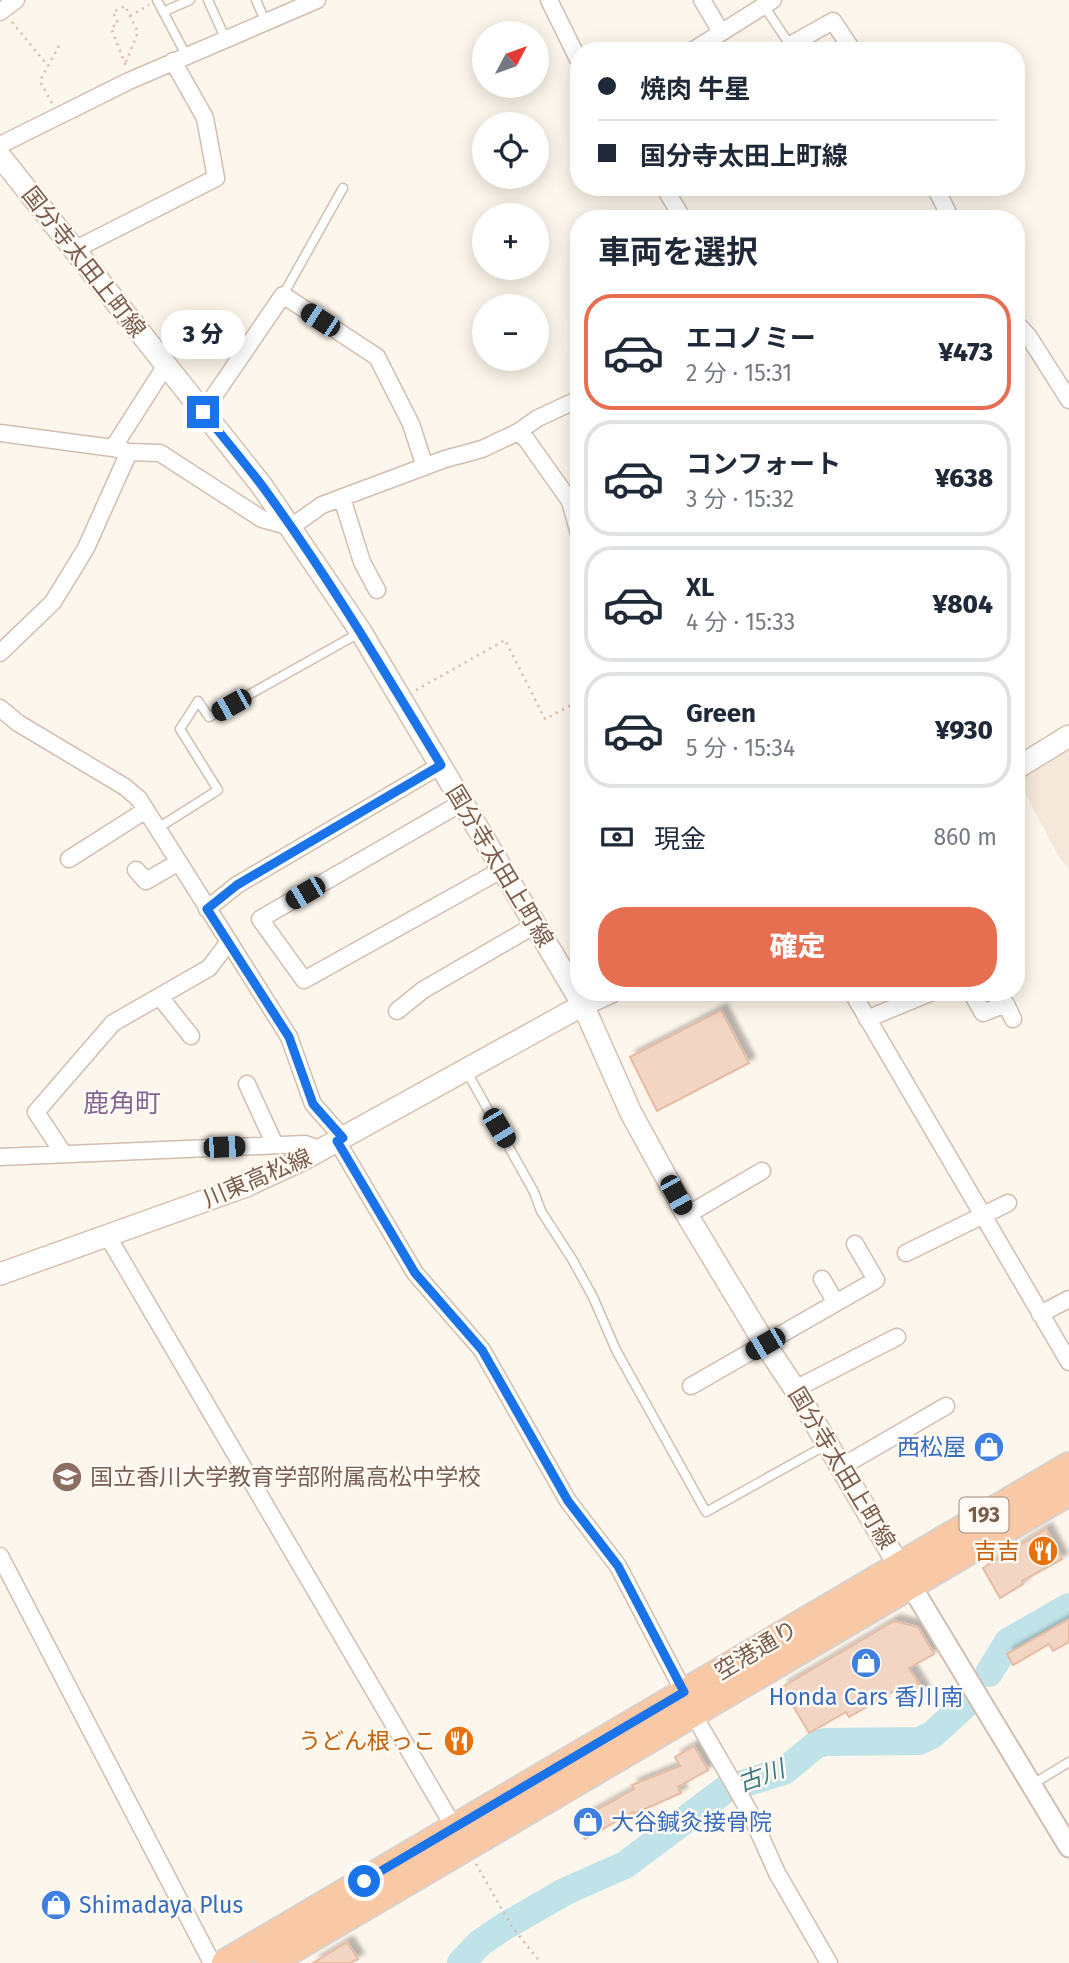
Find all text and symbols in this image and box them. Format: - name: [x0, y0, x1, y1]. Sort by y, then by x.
- north arrow: [472, 21, 550, 98]
- map controls: [472, 21, 549, 371]
- text: 焼肉 牛星: [640, 74, 750, 105]
- button: locate: [472, 112, 549, 189]
- text: 国分寺太田上町線: [640, 141, 848, 172]
- street label: 国分寺太田上町線: [16, 181, 152, 343]
- button: +: [472, 203, 549, 280]
- text: 車両を選択: [598, 233, 758, 271]
- button: −: [472, 294, 549, 371]
- car: [297, 300, 344, 340]
- callout: 3 分: [161, 310, 245, 360]
- text: 3 分: [183, 320, 223, 348]
- icon: car: [602, 321, 665, 384]
- text: エコノミー: [686, 323, 816, 354]
- text: ¥473: [938, 337, 993, 368]
- text: 2 分 · 15:31: [686, 359, 792, 387]
- route end: [187, 396, 219, 428]
- icon: car: [602, 447, 665, 510]
- text: コンフォート: [686, 449, 841, 480]
- text: ¥638: [935, 463, 993, 494]
- text: 3 分 · 15:32: [686, 485, 794, 513]
- text: XL: [686, 572, 714, 603]
- icon: car: [602, 573, 665, 636]
- text: ¥804: [932, 589, 993, 620]
- text: 4 分 · 15:33: [686, 608, 795, 636]
- car: [208, 686, 255, 724]
- text: Green: [686, 698, 756, 729]
- icon: car: [602, 699, 665, 762]
- text: ¥930: [935, 715, 993, 746]
- text: 5 分 · 15:34: [686, 734, 795, 762]
- street label: 国分寺太田上町線: [441, 780, 559, 952]
- icon: cash: [598, 818, 636, 856]
- text: 860 m: [933, 823, 997, 851]
- text: 現金: [654, 824, 706, 855]
- car: [282, 873, 329, 913]
- button: 確定: [598, 907, 997, 987]
- district label: 鹿角町: [83, 1088, 161, 1119]
- car: [480, 1105, 519, 1151]
- car: [203, 1136, 246, 1158]
- street label: 川東高松線: [199, 1143, 315, 1213]
- car: [657, 1172, 696, 1218]
- car: [742, 1324, 789, 1364]
- street label: 国分寺太田上町線: [783, 1382, 901, 1554]
- shop icon: 西松屋: [972, 1430, 1006, 1464]
- place label: 西松屋: [897, 1433, 966, 1461]
- school or university icon: 国立香川大学教育学部附属高松中学校: [50, 1460, 84, 1494]
- place label: 国立香川大学教育学部附属高松中学校: [90, 1463, 481, 1491]
- road number: 193: [960, 1498, 1009, 1532]
- restaurant icon: 吉吉: [1026, 1534, 1060, 1568]
- place label: 吉吉: [974, 1537, 1020, 1565]
- street label: 空港通り: [709, 1614, 803, 1686]
- shop icon: Honda Cars 香川南: [849, 1646, 883, 1680]
- place label: Honda Cars 香川南: [769, 1683, 963, 1711]
- restaurant icon: うどん根っこ: [442, 1724, 476, 1758]
- place label: うどん根っこ: [298, 1727, 436, 1755]
- water label: 古川: [734, 1754, 791, 1797]
- shop icon: 大谷鍼灸接骨院: [571, 1805, 605, 1839]
- place label: 大谷鍼灸接骨院: [611, 1808, 772, 1836]
- route start: [348, 1865, 380, 1897]
- shop icon: Shimadaya Plus: [39, 1888, 73, 1922]
- place label: Shimadaya Plus: [79, 1891, 243, 1919]

